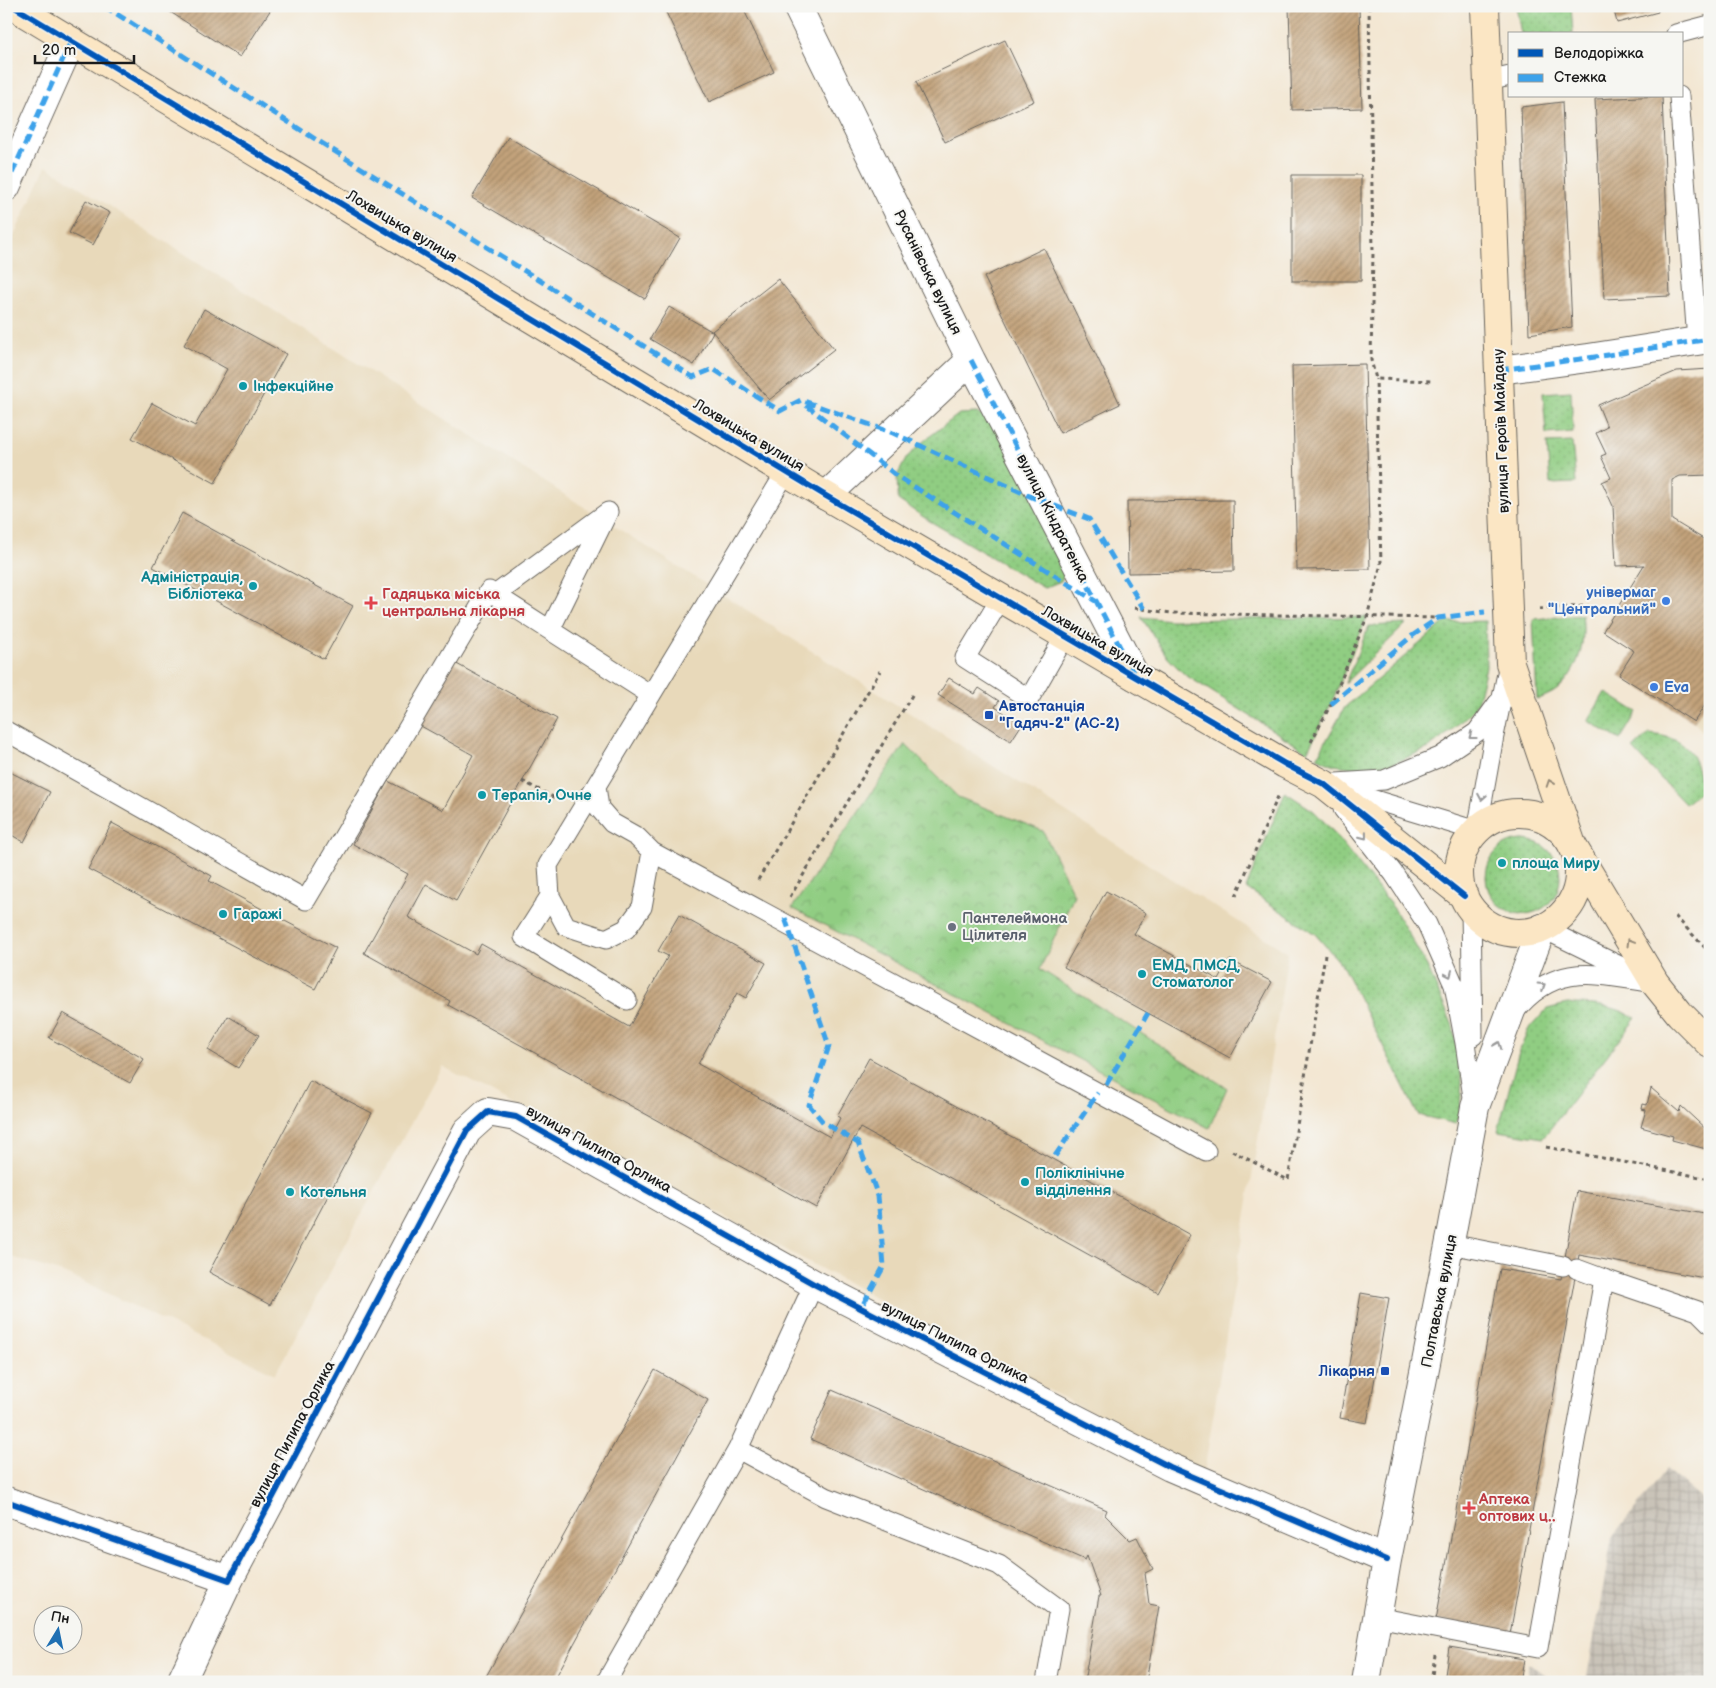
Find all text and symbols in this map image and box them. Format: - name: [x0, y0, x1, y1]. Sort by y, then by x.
- scale bar: [35, 32, 134, 64]
- legend: [1508, 32, 1684, 98]
- text: 20 m: [42, 41, 76, 60]
- text: Велодоріжка: [1554, 44, 1644, 63]
- text: Стежка: [1554, 68, 1607, 87]
- street label: Лохвицька вулиця: [342, 185, 461, 267]
- street label: Русанівська вулиця: [889, 207, 966, 338]
- street label: вулиця Героїв Майдану: [1489, 348, 1514, 514]
- place label: Інфекційне: [253, 377, 334, 396]
- marker: Інфекційне: [237, 380, 249, 392]
- street label: Лохвицька вулиця: [689, 394, 808, 476]
- street label: вулиця Кіндратенка: [1012, 451, 1093, 586]
- place label: Адміністрація, Бібліотека: [140, 568, 243, 604]
- marker: Адміністрація, Бібліотека: [247, 580, 259, 592]
- place label: універмаг "Центральний": [1548, 583, 1656, 619]
- place label: Гадяцька міська центральна лікарня: [382, 585, 525, 621]
- marker: універмаг "Центральний": [1660, 595, 1672, 607]
- marker: Гадяцька міська центральна лікарня: [364, 596, 378, 610]
- street label: Лохвицька вулиця: [1038, 601, 1157, 681]
- place label: Eva: [1664, 678, 1689, 697]
- marker: Eva: [1648, 681, 1660, 693]
- place label: Автостанція "Гадяч-2" (АС-2): [998, 697, 1120, 733]
- marker: Автостанція "Гадяч-2" (АС-2): [983, 709, 995, 721]
- one-way arrow: [1469, 730, 1478, 738]
- one-way arrow: [1546, 779, 1556, 787]
- place label: Терапія, Очне: [492, 786, 592, 805]
- marker: Терапія, Очне: [476, 789, 488, 801]
- one-way arrow: [1478, 792, 1488, 801]
- one-way arrow: [1359, 831, 1368, 840]
- place label: площа Миру: [1512, 854, 1601, 873]
- marker: площа Миру: [1496, 857, 1508, 869]
- place label: Гаражі: [233, 905, 282, 924]
- marker: Гаражі: [217, 908, 229, 920]
- place label: Пантелеймона Цілителя: [962, 909, 1067, 945]
- marker: Пантелеймона Цілителя: [946, 921, 958, 933]
- one-way arrow: [1626, 938, 1636, 947]
- place label: ЕМД, ПМСД, Стоматолог: [1152, 956, 1240, 992]
- marker: ЕМД, ПМСД, Стоматолог: [1136, 968, 1148, 980]
- one-way arrow: [1443, 969, 1454, 978]
- one-way arrow: [1537, 983, 1546, 993]
- one-way arrow: [1492, 1041, 1503, 1050]
- street label: вулиця Пилипа Орлика: [523, 1101, 675, 1197]
- place label: Поліклінічне відділення: [1035, 1164, 1125, 1200]
- marker: Поліклінічне відділення: [1019, 1176, 1031, 1188]
- place label: Котельня: [300, 1183, 367, 1202]
- marker: Котельня: [284, 1186, 296, 1198]
- street label: Полтавська вулиця: [1417, 1233, 1462, 1369]
- street label: вулиця Пилипа Орлика: [878, 1297, 1032, 1388]
- street label: вулиця Пилипа Орлика: [246, 1357, 339, 1511]
- place label: Лікарня: [1318, 1362, 1375, 1381]
- marker: Лікарня: [1379, 1365, 1391, 1377]
- place label: Аптека оптових ц‥: [1478, 1490, 1556, 1526]
- marker: Аптека оптових ц‥: [1463, 1502, 1475, 1514]
- north arrow: [32, 1606, 82, 1656]
- text: Пн: [50, 1608, 71, 1628]

